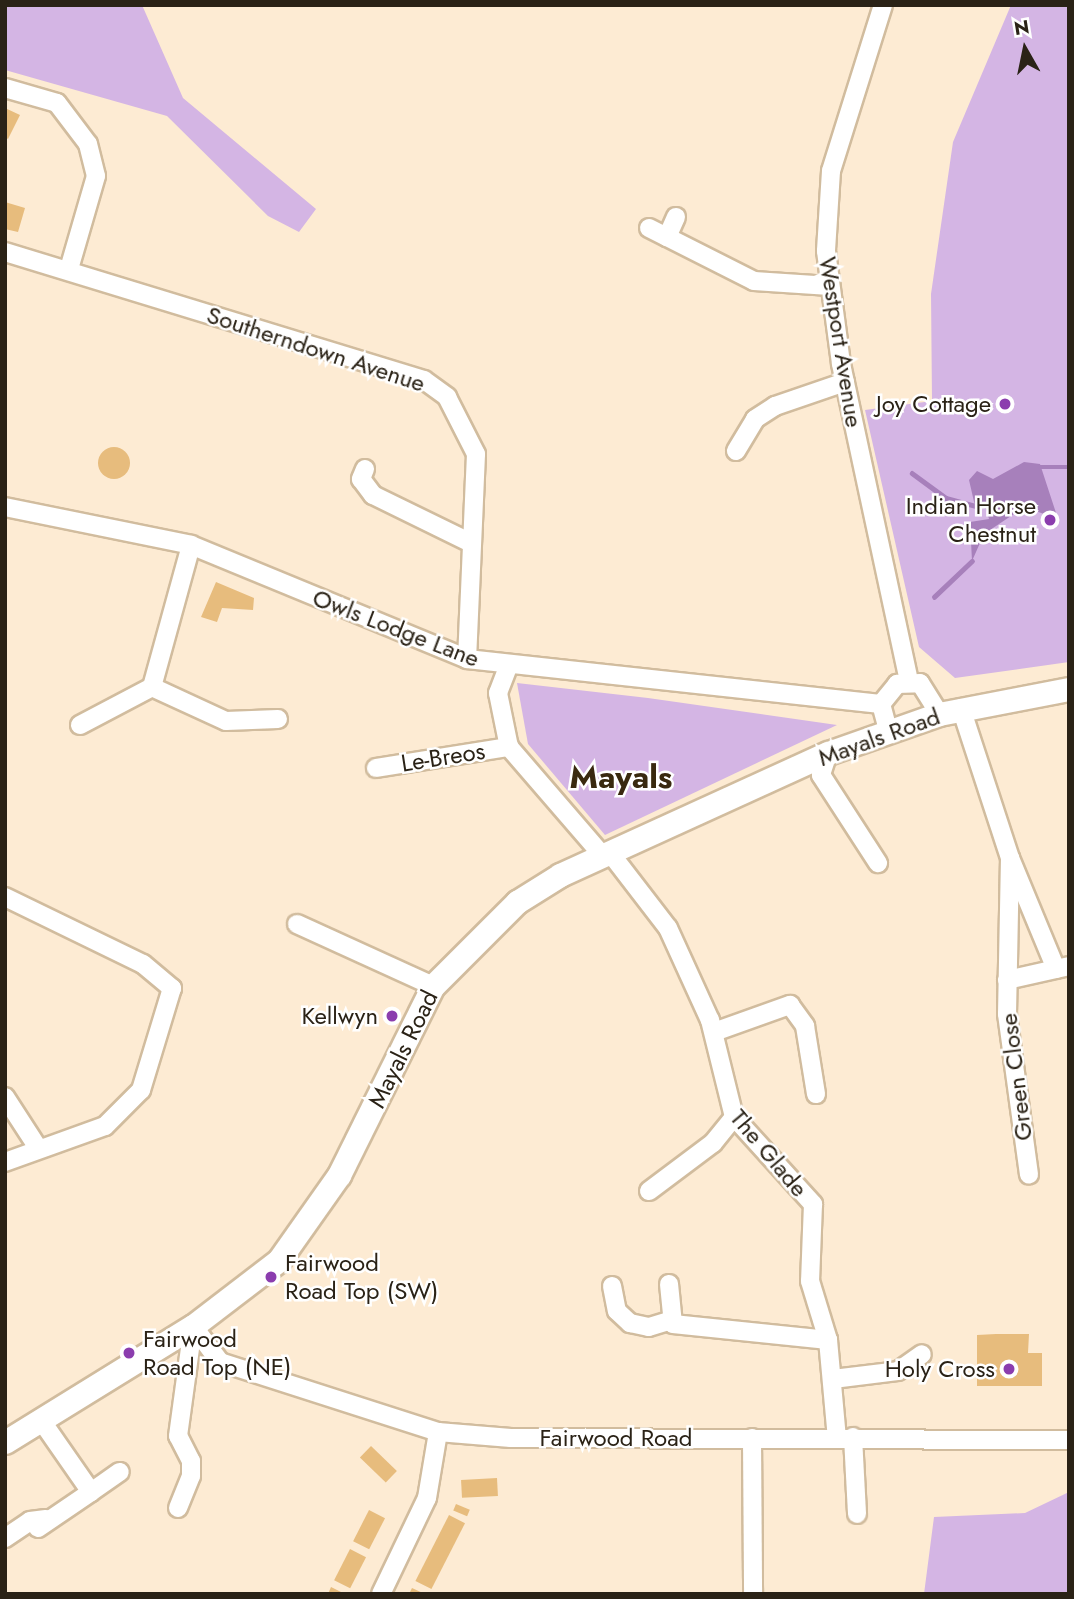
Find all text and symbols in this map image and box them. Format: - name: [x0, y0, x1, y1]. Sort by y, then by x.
- text: N: [1012, 13, 1031, 42]
- north arrow: [990, 14, 1060, 84]
- street label: Westport Avenue: [813, 255, 869, 429]
- street label: Southerndown Avenue: [203, 300, 429, 398]
- place label: Joy Cottage: [876, 390, 991, 418]
- marker: Joy Cottage: [997, 396, 1013, 412]
- place label: Indian Horse Chestnut: [906, 492, 1036, 548]
- marker: Indian Horse Chestnut: [1042, 512, 1058, 528]
- street label: Owls Lodge Lane: [309, 583, 483, 673]
- street label: Mayals Road: [814, 702, 944, 772]
- street label: Le-Breos: [399, 736, 487, 778]
- district label: Mayals: [570, 758, 672, 796]
- street label: Mayals Road: [362, 986, 444, 1112]
- place label: Kellwyn: [302, 1002, 378, 1030]
- marker: Kellwyn: [384, 1008, 400, 1024]
- street label: Green Close: [994, 1012, 1038, 1142]
- street label: The Glade: [724, 1104, 814, 1202]
- place label: Fairwood Road Top (SW): [285, 1249, 439, 1305]
- marker: Fairwood Road Top (SW): [263, 1269, 279, 1285]
- place label: Fairwood Road Top (NE): [143, 1325, 291, 1381]
- marker: Fairwood Road Top (NE): [121, 1345, 137, 1361]
- place label: Holy Cross: [885, 1355, 995, 1383]
- marker: Holy Cross: [1001, 1361, 1017, 1377]
- street label: Fairwood Road: [540, 1424, 692, 1452]

